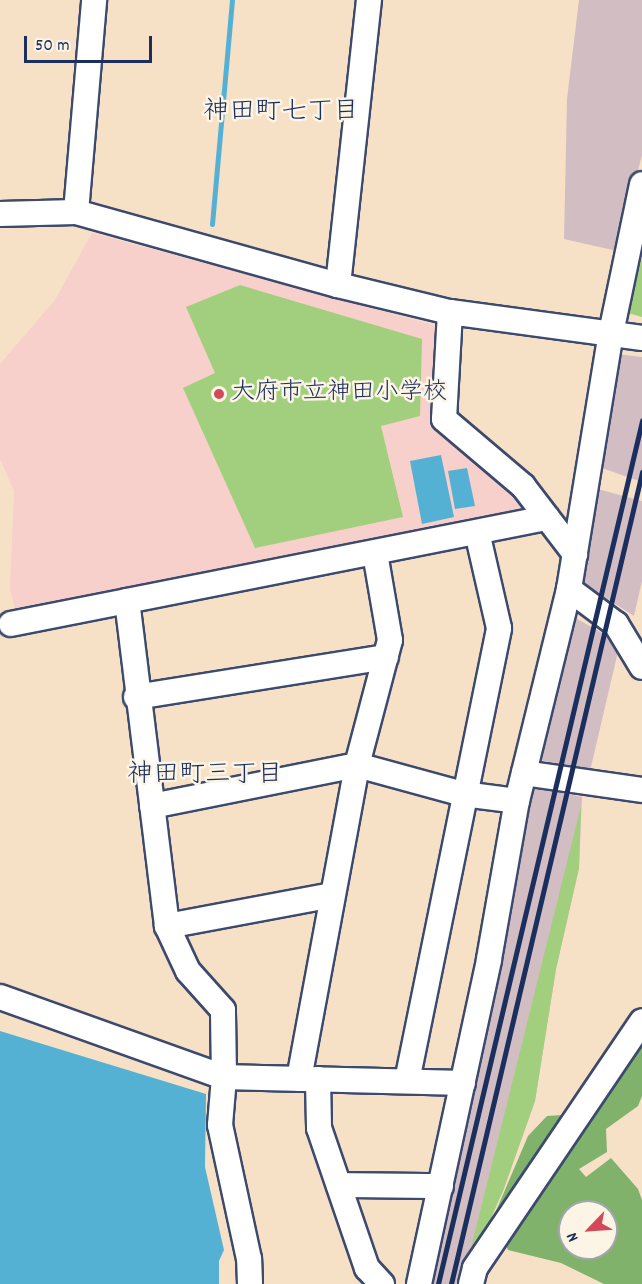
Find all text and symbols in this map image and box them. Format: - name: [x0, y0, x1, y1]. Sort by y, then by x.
- scale bar: [27, 24, 154, 62]
- text: 50 m: [35, 34, 70, 59]
- district label: 神田町七丁目: [203, 97, 359, 129]
- place label: 大府市立神田小学校: [231, 380, 447, 408]
- marker: 大府市立神田小学校: [212, 387, 226, 401]
- district label: 神田町三丁目: [127, 760, 283, 792]
- north arrow: [558, 1200, 618, 1260]
- text: N: [561, 1229, 585, 1245]

